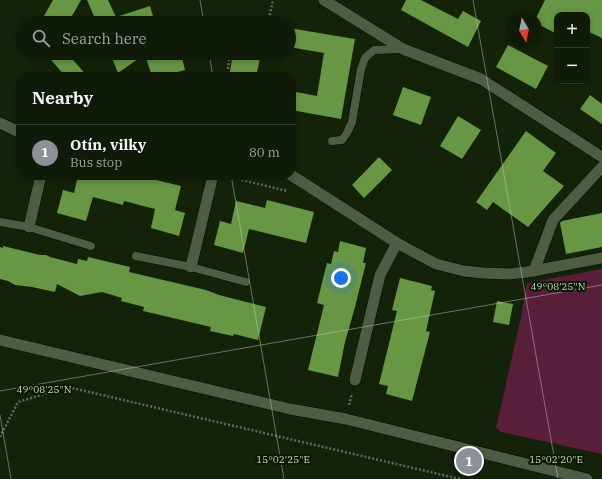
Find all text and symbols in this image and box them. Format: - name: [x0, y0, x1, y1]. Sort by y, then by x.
- north arrow: [506, 12, 542, 48]
- map controls: [554, 12, 590, 84]
- button: +: [554, 12, 590, 48]
- search box: [16, 16, 296, 60]
- icon: search: [30, 27, 52, 49]
- text: Search here: [62, 29, 147, 48]
- button: −: [554, 48, 590, 84]
- text: Nearby: [32, 87, 93, 109]
- text: Otín, vilky: [70, 135, 146, 154]
- text: 1: [41, 144, 49, 161]
- text: 80 m: [249, 144, 280, 161]
- text: Bus stop: [70, 154, 122, 171]
- your location: [331, 268, 351, 288]
- text: 49°08'25"N: [531, 280, 586, 293]
- text: 49°08'25"N: [17, 383, 72, 396]
- pin: 1: [456, 446, 482, 476]
- text: 15°02'25"E: [256, 453, 310, 466]
- text: 15°02'20"E: [529, 453, 583, 466]

